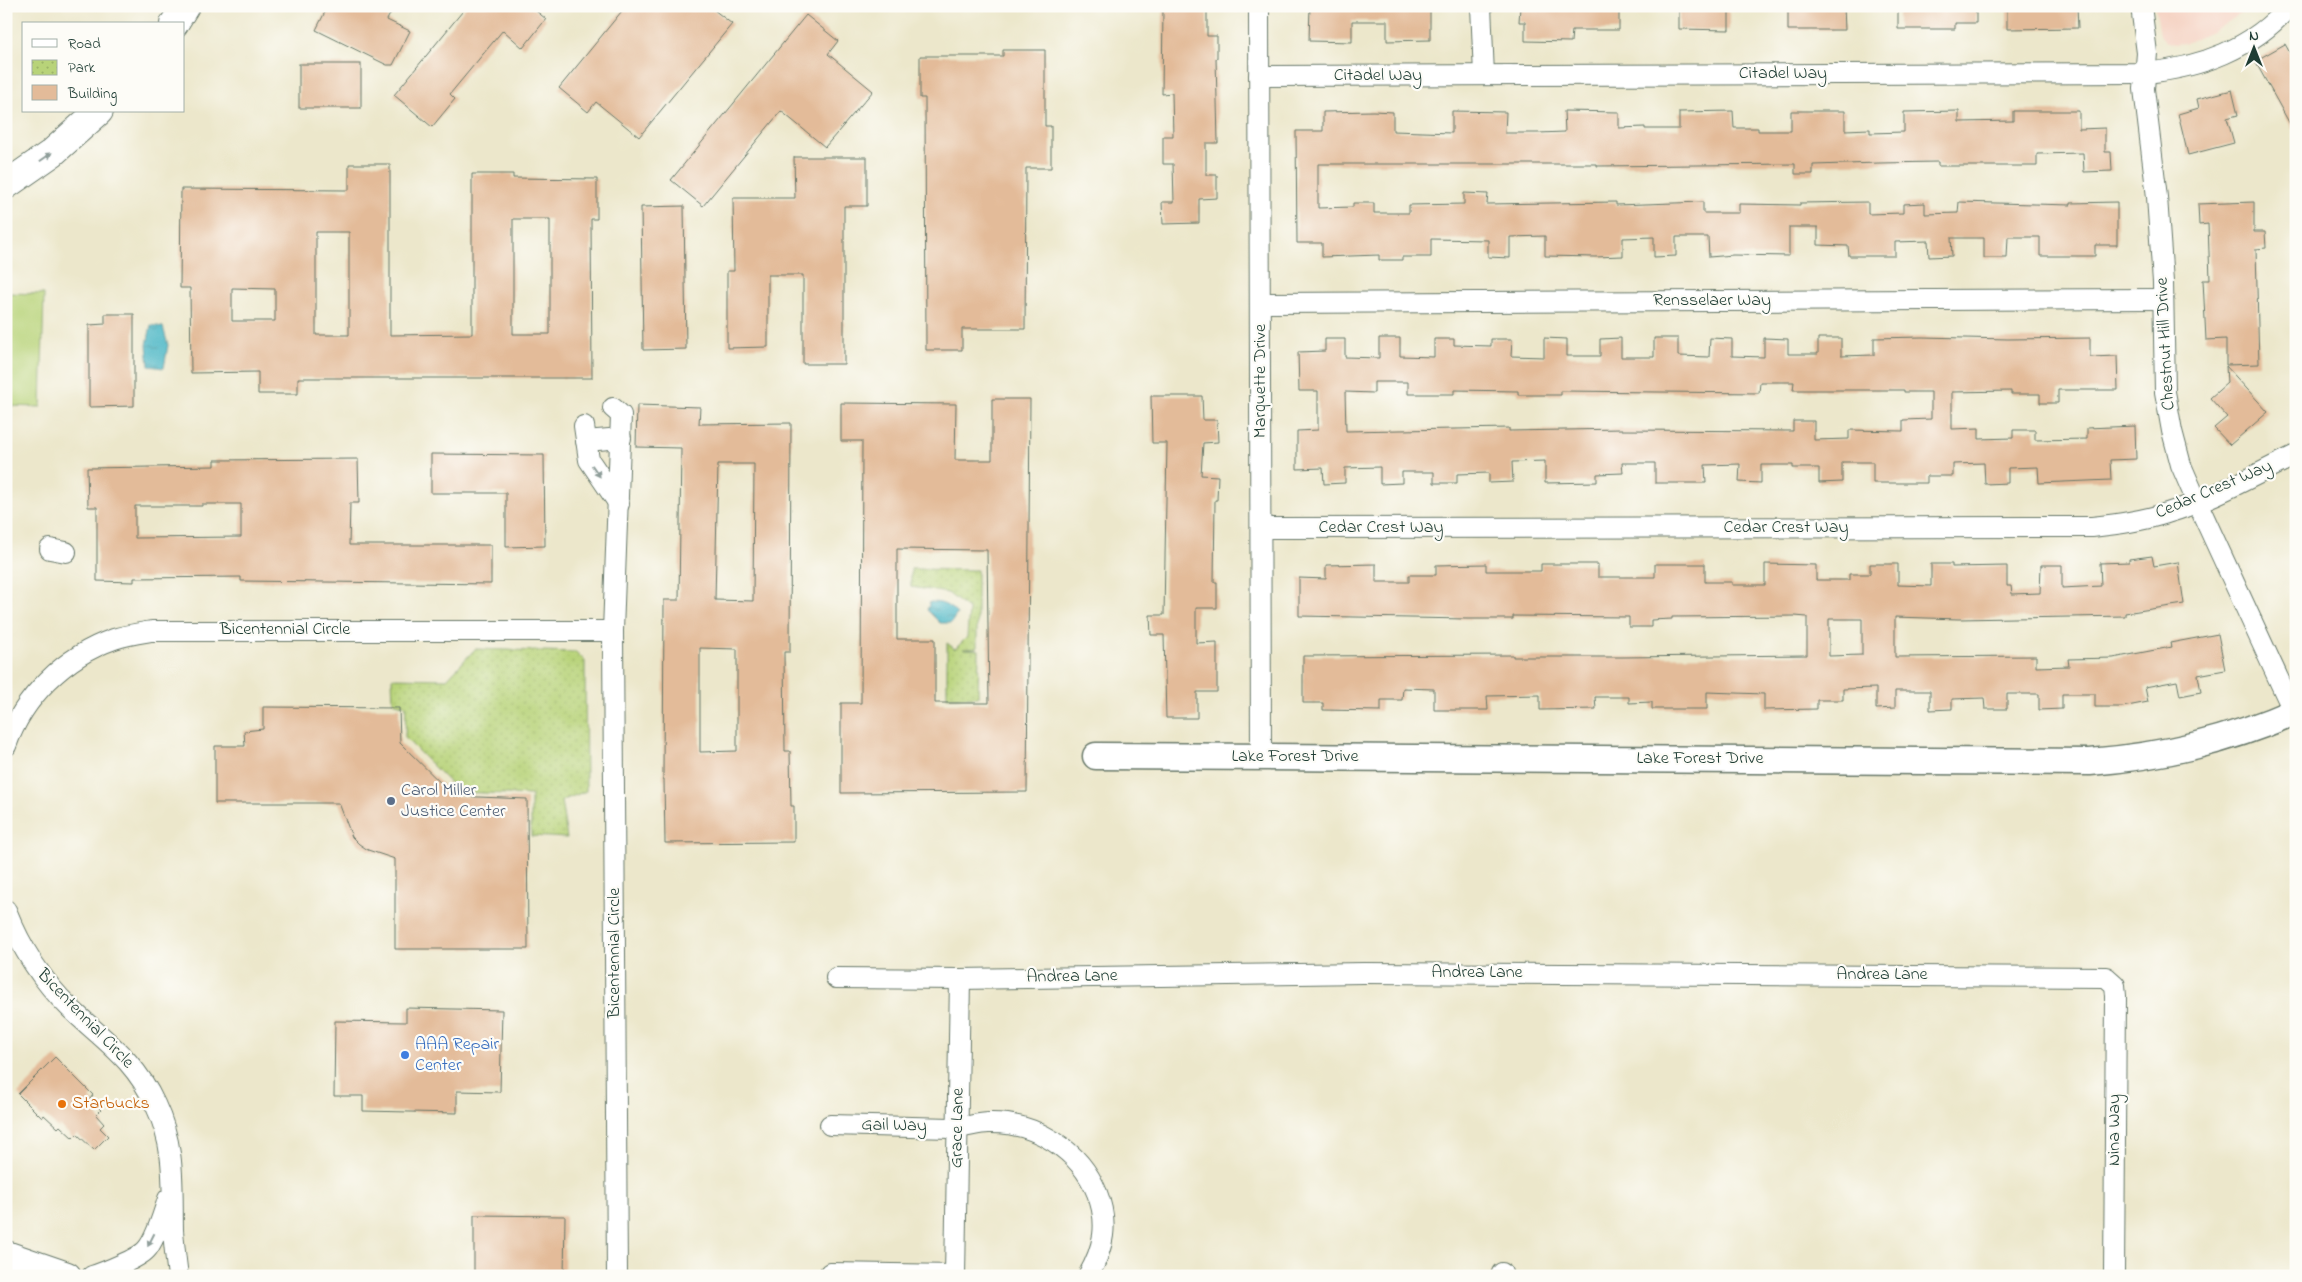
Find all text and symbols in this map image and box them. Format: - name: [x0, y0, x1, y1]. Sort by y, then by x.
- legend: [22, 22, 185, 112]
- north arrow: [2230, 22, 2280, 72]
- text: N: [2249, 26, 2259, 47]
- text: Road: [68, 33, 101, 55]
- text: Park: [68, 57, 96, 79]
- street label: Citadel Way: [1739, 61, 1827, 87]
- street label: Citadel Way: [1334, 63, 1422, 89]
- text: Building: [67, 83, 117, 106]
- one-way arrow: [39, 152, 53, 162]
- street label: Chestnut Hill Drive: [2149, 276, 2182, 411]
- street label: Rensselaer Way: [1653, 288, 1771, 314]
- street label: Marquette Drive: [1248, 323, 1274, 438]
- street label: Cedar Crest Way: [2151, 454, 2277, 526]
- one-way arrow: [591, 464, 601, 477]
- street label: Cedar Crest Way: [1319, 515, 1443, 541]
- street label: Cedar Crest Way: [1724, 515, 1848, 541]
- street label: Bicentennial Circle: [219, 617, 351, 643]
- street label: Lake Forest Drive: [1231, 744, 1360, 770]
- street label: Lake Forest Drive: [1636, 746, 1765, 772]
- place label: Carol Miller Justice Center: [401, 778, 506, 825]
- marker: Carol Miller Justice Center: [385, 795, 397, 807]
- street label: Bicentennial Circle: [602, 887, 628, 1019]
- street label: Andrea Lane: [1431, 960, 1524, 986]
- street label: Bicentennial Circle: [30, 962, 140, 1076]
- street label: Andrea Lane: [1836, 962, 1929, 988]
- street label: Andrea Lane: [1026, 963, 1119, 991]
- place label: AAA Repair Center: [415, 1032, 500, 1079]
- marker: AAA Repair Center: [399, 1049, 411, 1061]
- street label: Grace Lane: [944, 1087, 972, 1168]
- place label: Starbucks: [72, 1091, 150, 1117]
- street label: Nina Way: [2102, 1094, 2128, 1166]
- marker: Starbucks: [56, 1098, 68, 1110]
- street label: Gail Way: [861, 1112, 927, 1140]
- one-way arrow: [147, 1233, 155, 1247]

